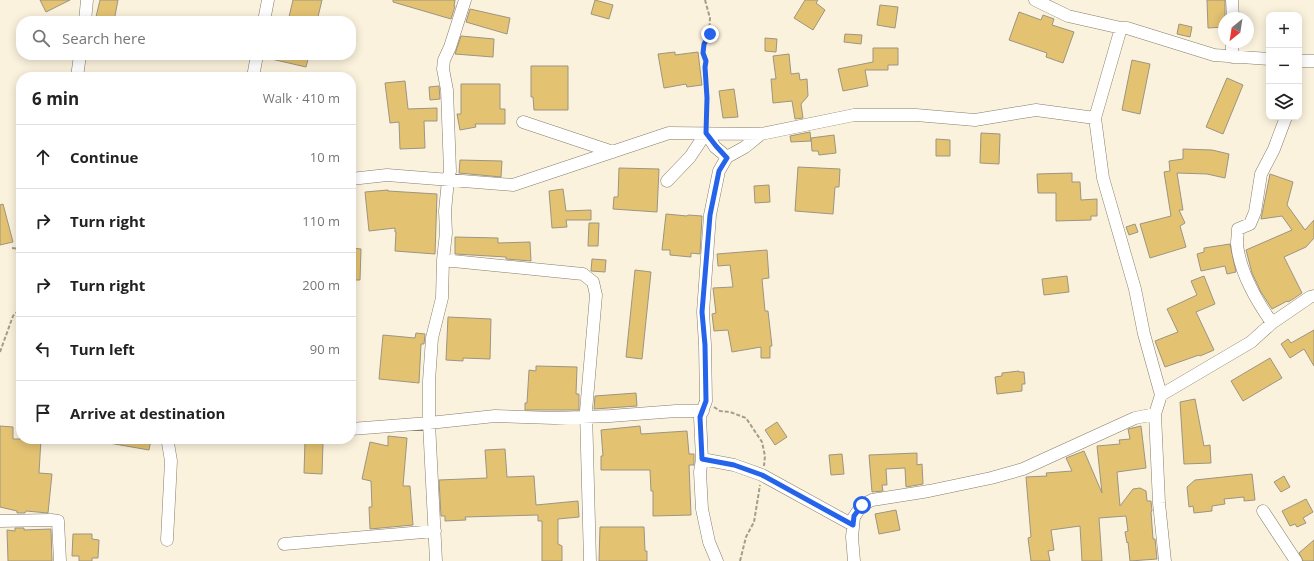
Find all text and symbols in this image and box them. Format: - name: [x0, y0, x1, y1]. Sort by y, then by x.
- north arrow: [1218, 12, 1254, 48]
- map controls: [1266, 12, 1302, 120]
- button: +: [1266, 12, 1302, 48]
- search box: [16, 16, 356, 60]
- route end: [701, 25, 719, 43]
- icon: search: [30, 27, 52, 49]
- text: Search here: [62, 28, 146, 48]
- button: −: [1266, 48, 1302, 84]
- button: layers: [1266, 84, 1302, 120]
- text: 6 min: [32, 87, 79, 110]
- text: Walk · 410 m: [263, 89, 340, 107]
- icon: ahead: [32, 146, 54, 168]
- text: Continue: [70, 147, 138, 167]
- text: 10 m: [310, 148, 340, 166]
- icon: right: [32, 210, 54, 232]
- text: Turn right: [70, 211, 145, 231]
- text: 110 m: [302, 212, 340, 230]
- icon: right: [32, 274, 54, 296]
- text: Turn right: [70, 275, 145, 295]
- text: 200 m: [302, 276, 340, 294]
- icon: left: [32, 338, 54, 360]
- text: Turn left: [70, 339, 135, 359]
- text: 90 m: [310, 340, 340, 358]
- icon: arrive: [32, 402, 54, 424]
- text: Arrive at destination: [70, 403, 225, 423]
- route start: [853, 496, 871, 514]

